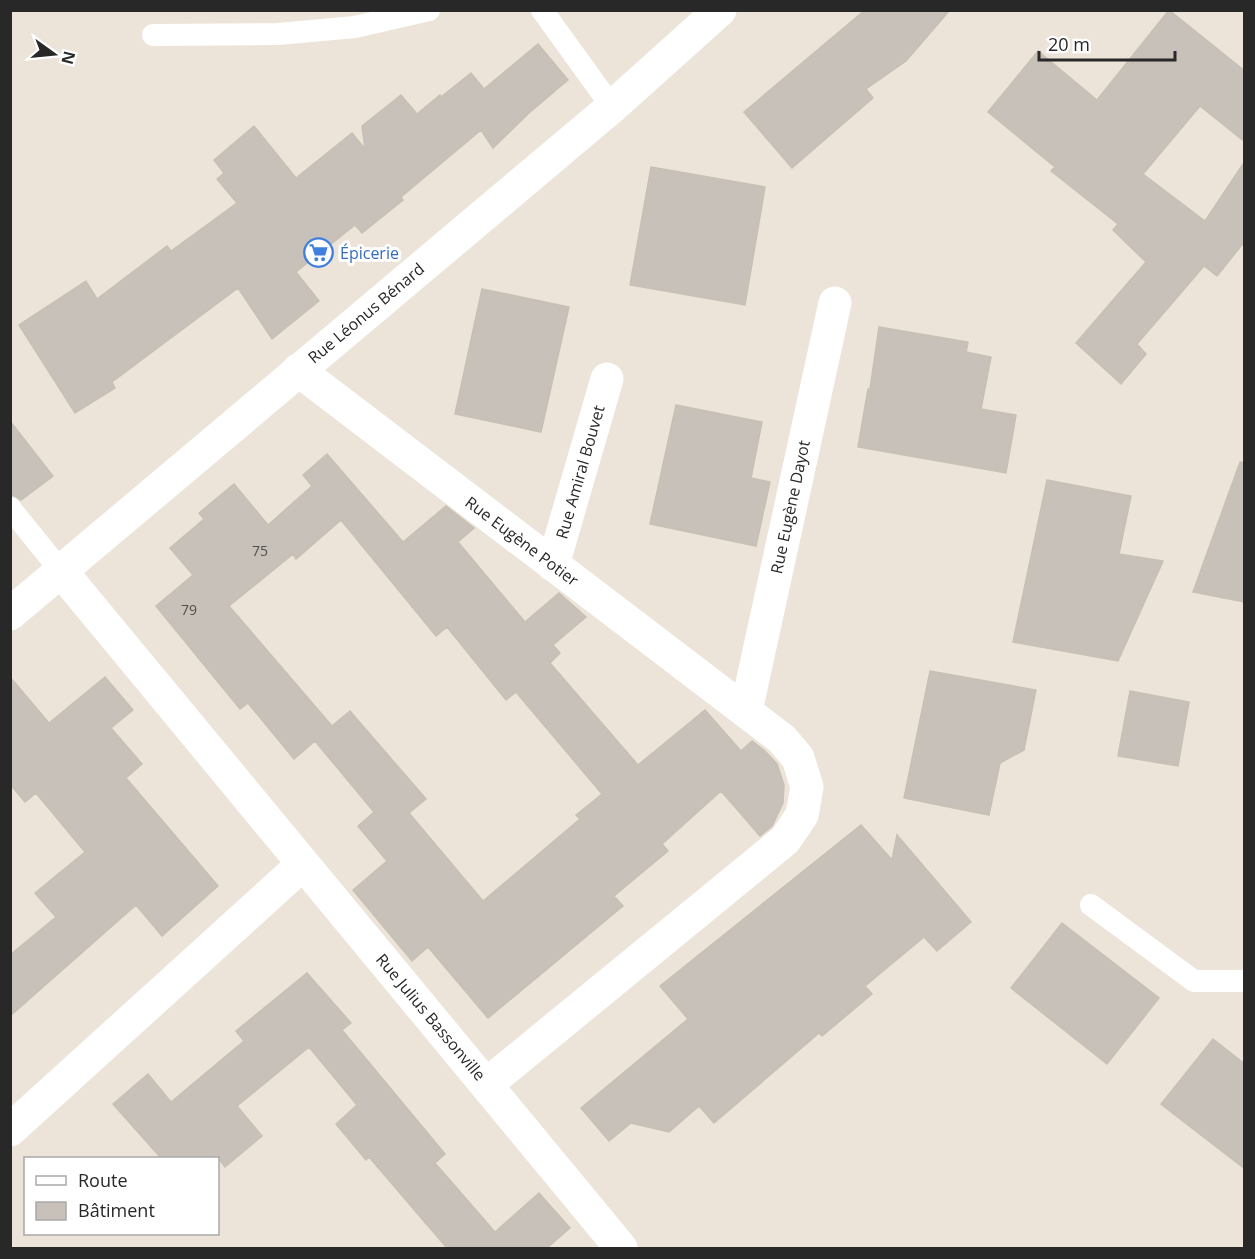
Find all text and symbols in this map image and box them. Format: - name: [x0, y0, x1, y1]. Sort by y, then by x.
- north arrow: [24, 24, 84, 84]
- scale bar: [1039, 24, 1176, 62]
- text: 20 m: [1048, 32, 1090, 56]
- text: N: [56, 49, 81, 67]
- supermarket icon: Épicerie: [303, 237, 335, 269]
- place label: Épicerie: [340, 242, 399, 264]
- street label: Rue Léonus Bénard: [303, 258, 429, 368]
- street label: Rue Amiral Bouvet: [550, 402, 610, 541]
- street label: Rue Eugène Dayot: [765, 438, 815, 576]
- street label: Rue Eugène Potier: [461, 491, 584, 591]
- house number: 75: [252, 541, 268, 560]
- house number: 79: [181, 600, 197, 619]
- street label: Rue Julius Bassonville: [371, 949, 491, 1085]
- legend: [24, 1157, 219, 1235]
- text: Route: [78, 1168, 128, 1192]
- text: Bâtiment: [78, 1198, 155, 1222]

